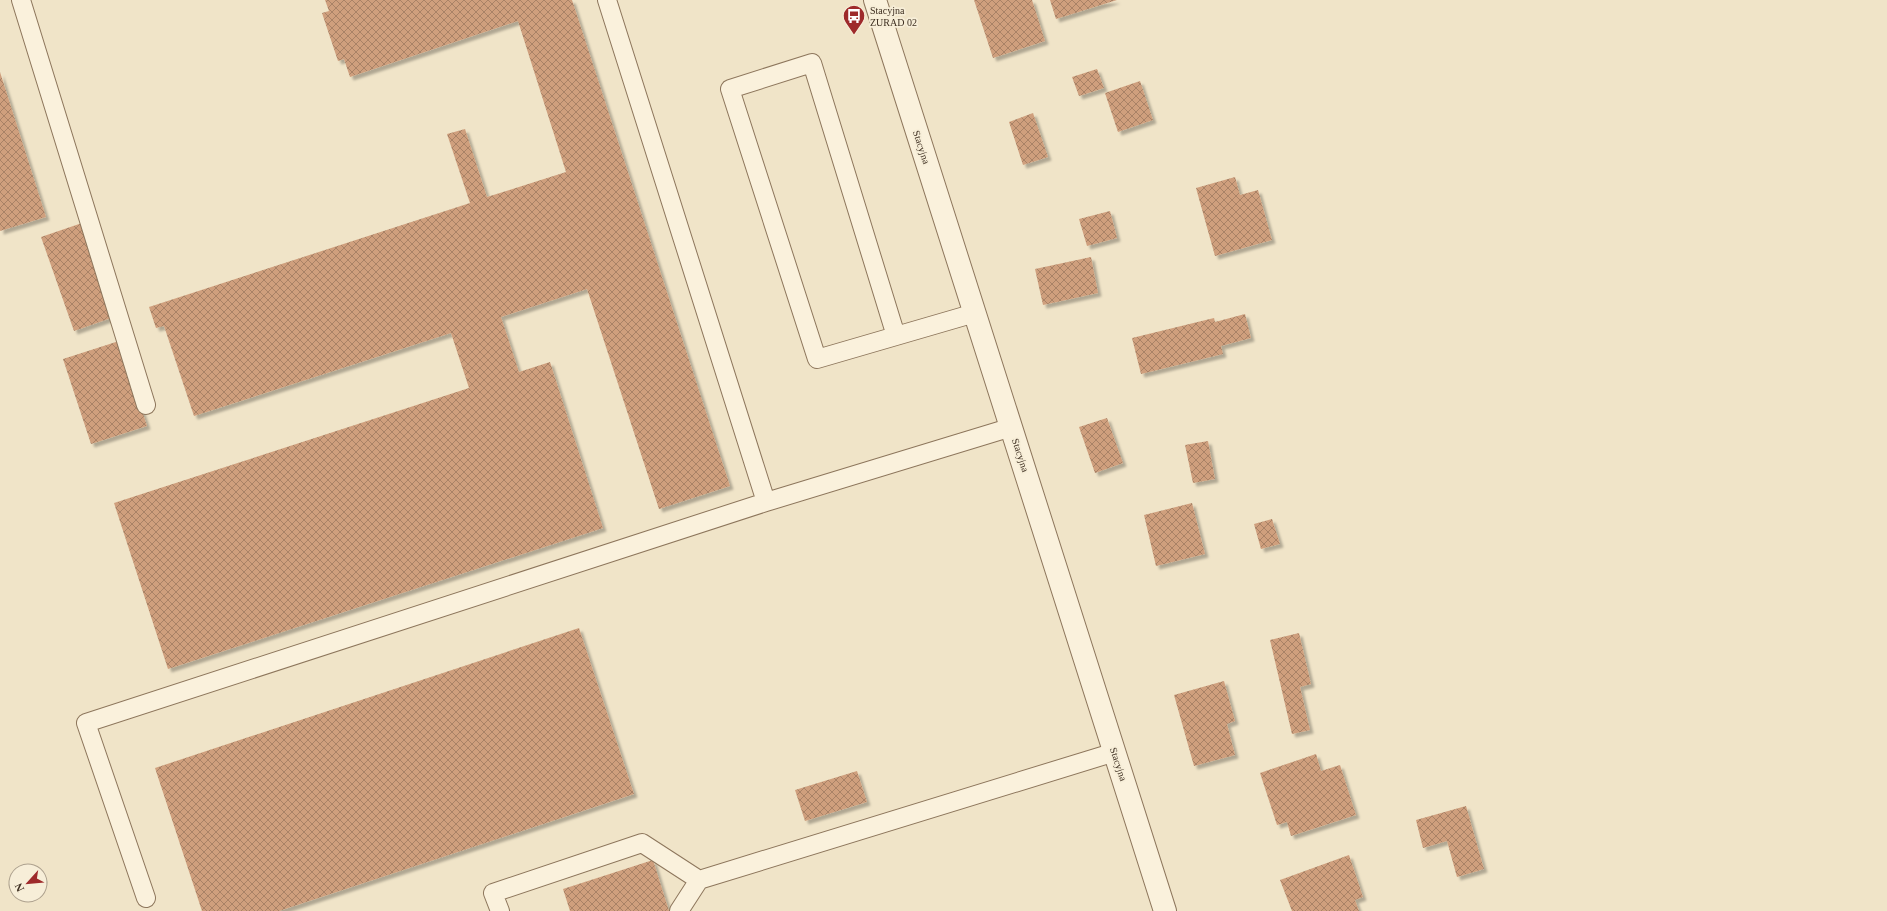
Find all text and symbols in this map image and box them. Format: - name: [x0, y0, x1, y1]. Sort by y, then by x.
- bus stop icon: Stacyjna ZURAD 02: [841, 3, 867, 36]
- place label: Stacyjna ZURAD 02: [870, 5, 917, 28]
- street label: Stacyjna: [911, 129, 932, 166]
- street label: Stacyjna: [1010, 437, 1031, 474]
- street label: Stacyjna: [1108, 746, 1129, 783]
- north arrow: [8, 863, 48, 903]
- text: N: [12, 881, 26, 894]

